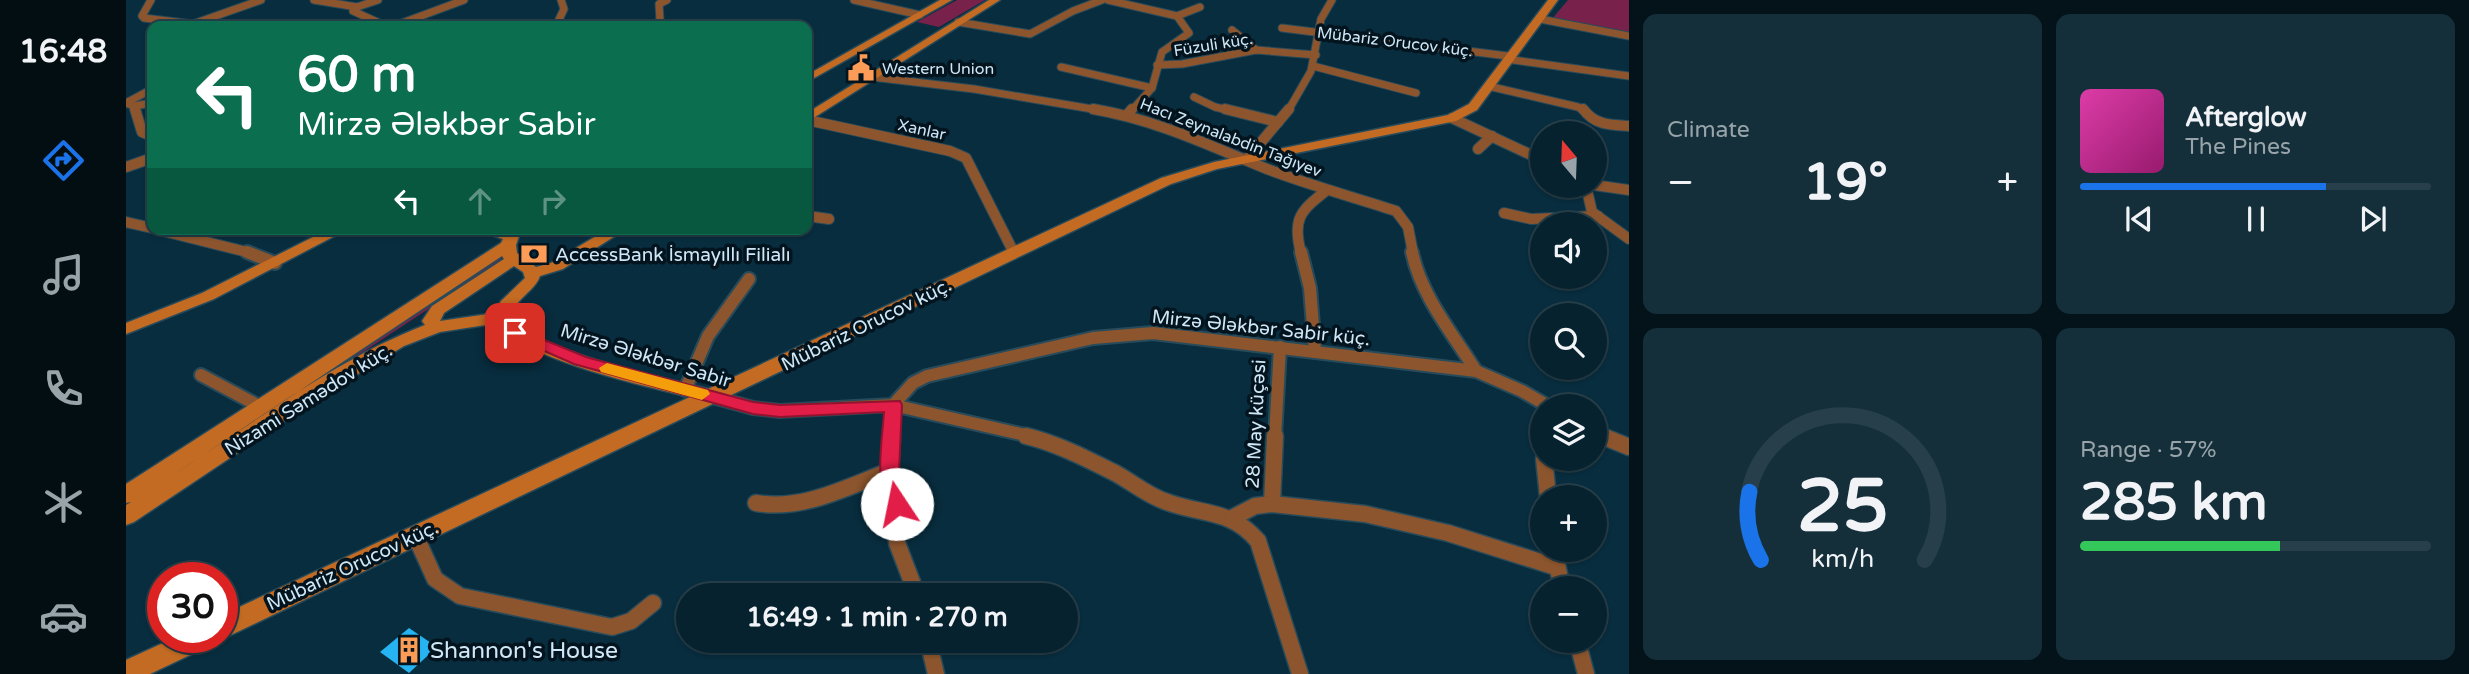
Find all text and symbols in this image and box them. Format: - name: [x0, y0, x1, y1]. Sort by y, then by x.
- street label: Mübariz Orucov küç.: [1316, 23, 1474, 61]
- street label: Füzuli küç.: [1172, 29, 1254, 61]
- text: 16:48: [19, 33, 107, 71]
- text: 60 m: [297, 46, 416, 105]
- icon: left: [182, 49, 273, 140]
- public building icon: Western Union: [846, 53, 876, 83]
- place label: Western Union: [882, 59, 994, 79]
- street label: Hacı Zeynalabdin Tağıyev: [1137, 94, 1325, 182]
- text: Afterglow: [2185, 102, 2307, 133]
- text: Mirzə Ələkbər Sabir: [297, 106, 596, 144]
- street label: Xanlar: [896, 115, 948, 145]
- text: Climate: [1667, 116, 1750, 144]
- north arrow: [1530, 121, 1606, 198]
- map controls: [1530, 121, 1607, 653]
- text: The Pines: [2185, 133, 2291, 161]
- icon: directions: [39, 136, 88, 185]
- text: 19°: [1803, 151, 1888, 214]
- text: −: [1667, 160, 1694, 206]
- text: +: [1997, 160, 2018, 206]
- icon: left: [388, 182, 426, 220]
- icon: ahead: [461, 182, 499, 220]
- icon: right: [534, 182, 572, 220]
- icon: previous: [2120, 200, 2158, 238]
- icon: pause: [2237, 200, 2275, 238]
- icon: next: [2354, 200, 2392, 238]
- button: sound: [1530, 212, 1607, 289]
- bank icon: AccessBank İsmayıllı Filialı: [519, 239, 549, 269]
- place label: AccessBank İsmayıllı Filialı: [555, 244, 791, 266]
- icon: music: [39, 250, 88, 299]
- street label: Mübariz Orucov küç.: [778, 274, 955, 376]
- pin: [485, 303, 545, 363]
- button: search: [1530, 303, 1607, 380]
- street label: Mirzə Ələkbər Sabir küç.: [1151, 306, 1371, 350]
- icon: arrive: [496, 314, 534, 352]
- street label: Mirzə Ələkbər Sabir: [558, 320, 734, 393]
- street label: Nizami Səmədov küç.: [221, 339, 396, 460]
- street label: 28 May küçəsi: [1242, 359, 1270, 489]
- icon: phone: [39, 364, 88, 413]
- button: layers: [1530, 394, 1607, 471]
- text: Range · 57%: [2080, 436, 2216, 464]
- text: 25: [1797, 463, 1888, 551]
- position arrow: [860, 467, 934, 541]
- text: 285 km: [2080, 471, 2268, 534]
- icon: climate: [39, 478, 88, 527]
- button: +: [1530, 485, 1607, 562]
- street label: Mübariz Orucov küç.: [263, 517, 442, 615]
- text: km/h: [1811, 544, 1874, 574]
- speed limit sign: 30: [147, 562, 238, 653]
- button: −: [1530, 576, 1607, 653]
- icon: car: [39, 592, 88, 641]
- text: 16:49 · 1 min · 270 m: [746, 602, 1008, 633]
- building icon: Shannon's House: [394, 635, 424, 665]
- place label: Shannon's House: [430, 637, 618, 665]

